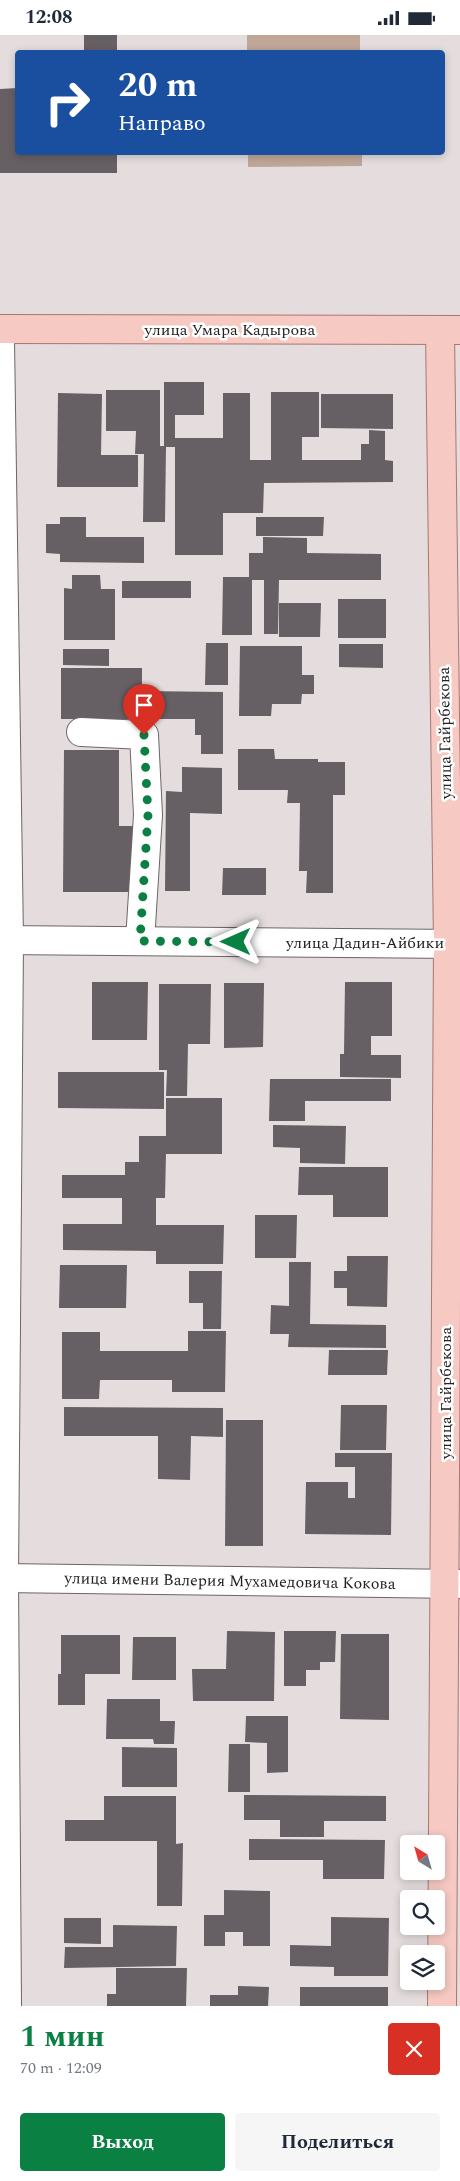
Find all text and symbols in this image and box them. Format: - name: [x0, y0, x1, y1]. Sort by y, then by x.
- text: 12:08: [25, 3, 73, 32]
- text: 20 m: [118, 59, 198, 112]
- icon: right: [35, 70, 100, 135]
- text: Направо: [118, 107, 206, 140]
- street label: улица Умара Кадырова: [144, 318, 316, 342]
- street label: улица Гайрбекова: [432, 666, 458, 800]
- pin: [123, 684, 165, 735]
- icon: arrive: [130, 691, 158, 719]
- position arrow: [209, 915, 261, 967]
- street label: улица Дадин-Айбики: [285, 931, 444, 955]
- street label: улица Гайрбекова: [434, 1327, 458, 1460]
- street label: улица имени Валерия Мухамедовича Кокова: [63, 1566, 396, 1596]
- north arrow: [400, 1835, 445, 1880]
- map controls: [400, 1835, 445, 1990]
- button: search: [400, 1890, 445, 1935]
- button: layers: [400, 1945, 445, 1990]
- text: 1 мин: [20, 2014, 105, 2060]
- button: close: [388, 2023, 440, 2075]
- text: 70 m · 12:09: [20, 2056, 102, 2080]
- button: Выход: [20, 2113, 225, 2171]
- button: Поделиться: [235, 2113, 440, 2171]

